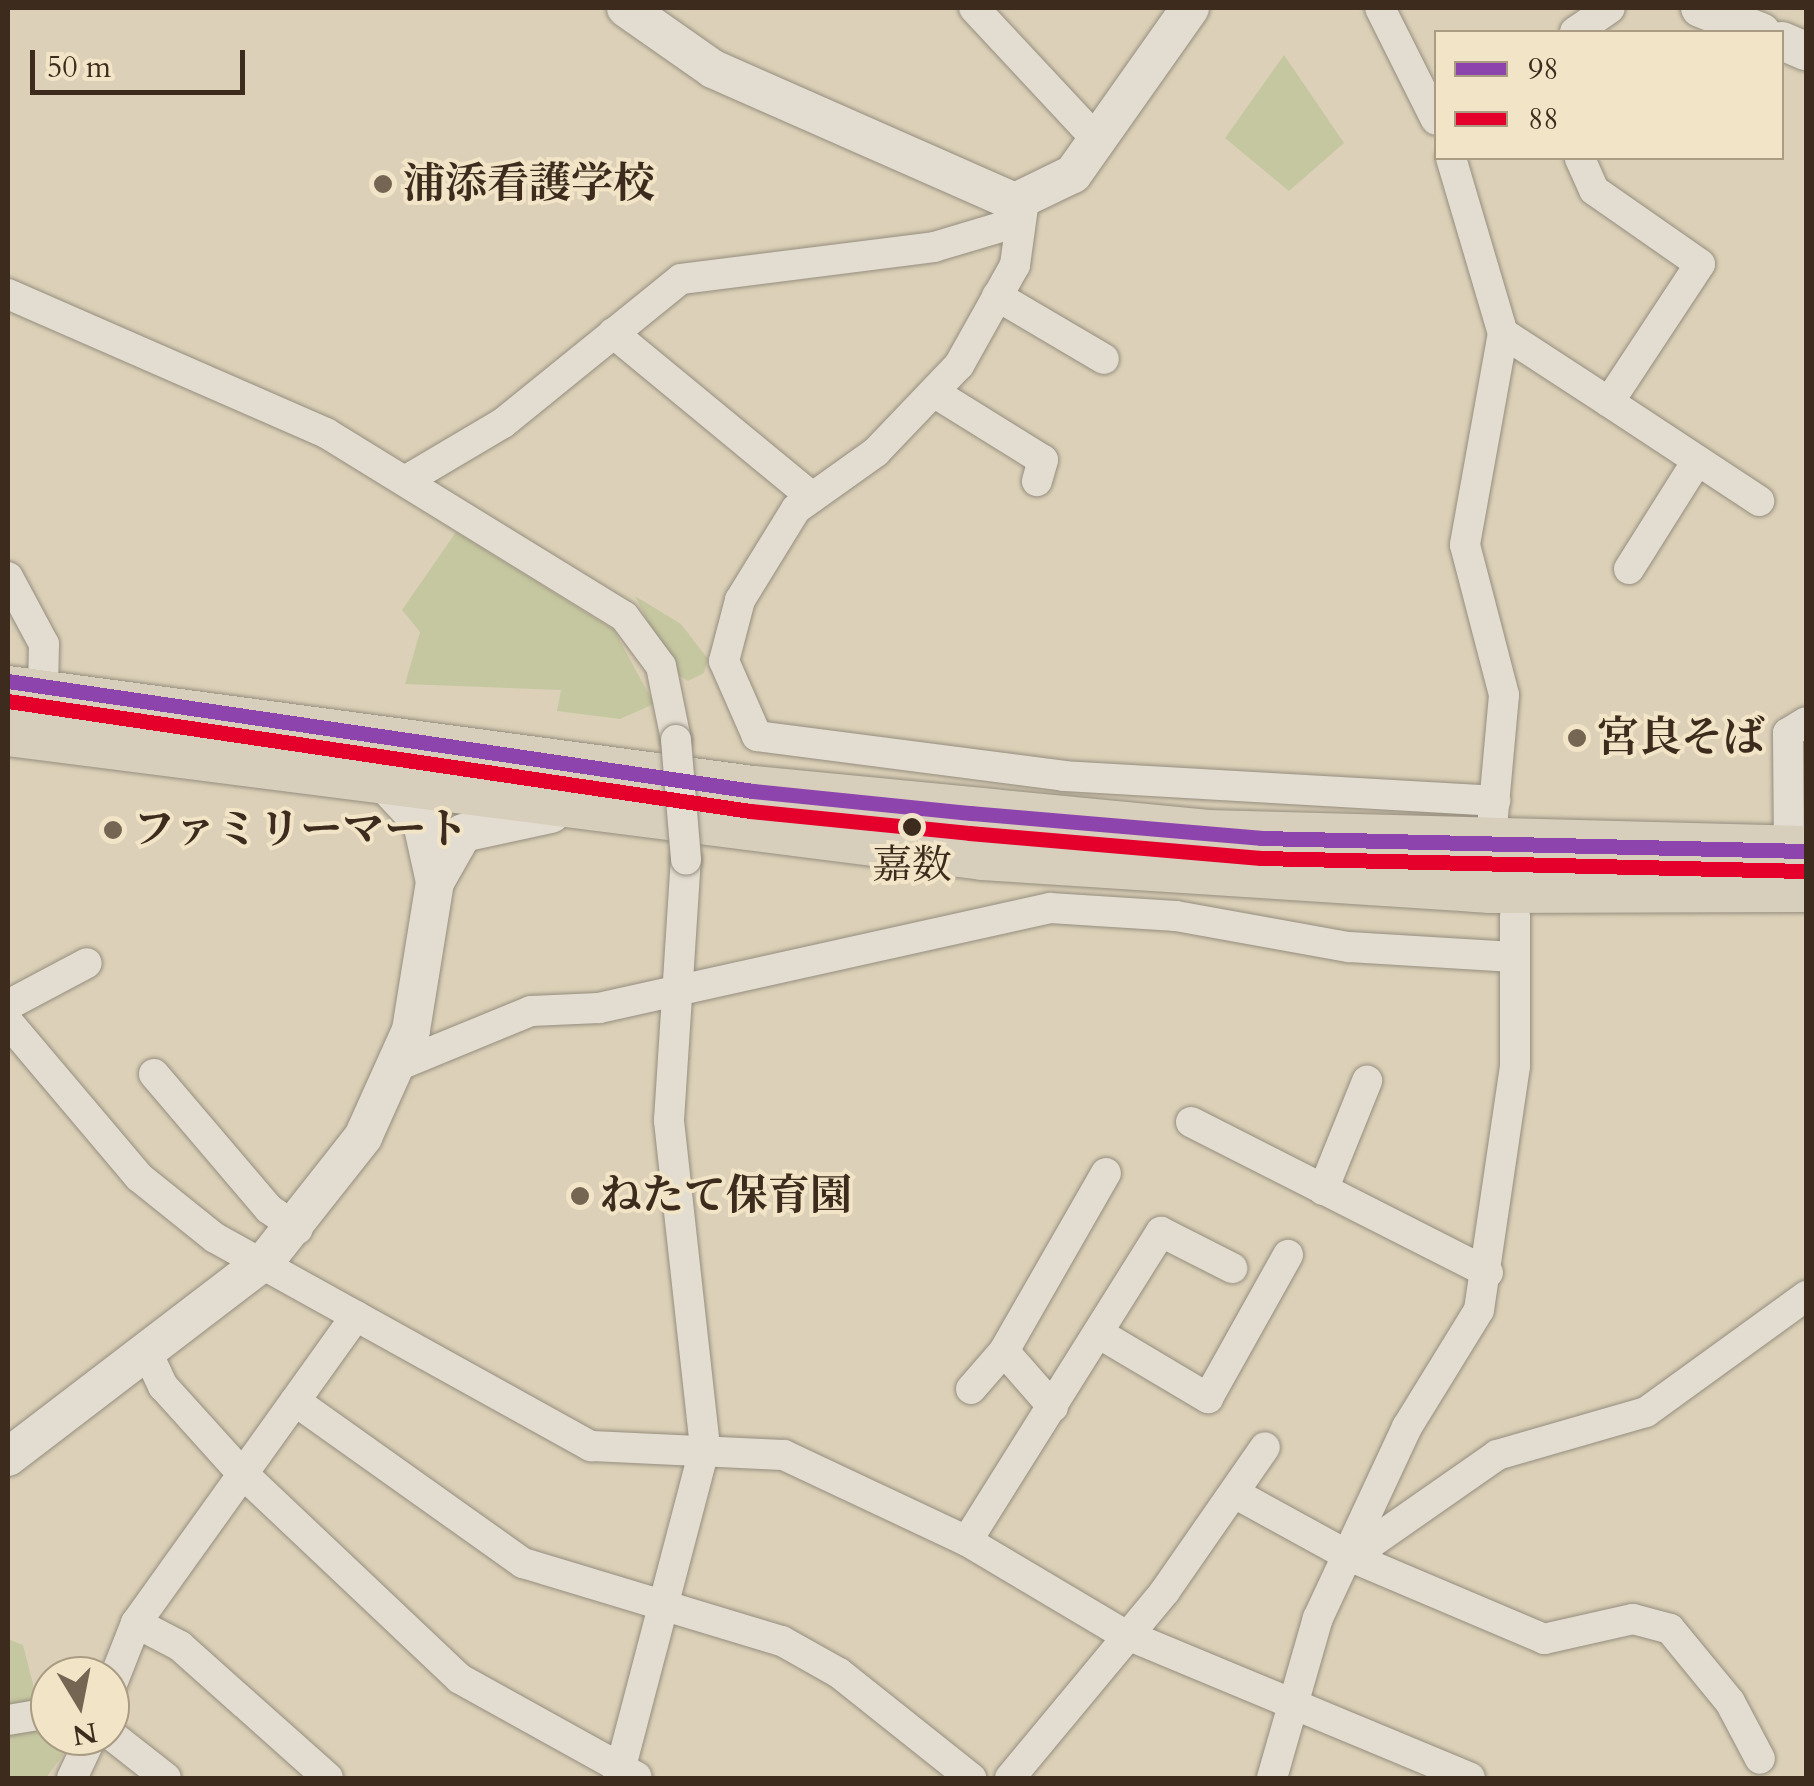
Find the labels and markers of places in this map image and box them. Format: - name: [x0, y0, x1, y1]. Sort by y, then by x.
- place label: 浦添看護学校: [403, 159, 655, 209]
- marker: 浦添看護学校: [372, 173, 394, 195]
- place label: 宮良そば: [1597, 713, 1765, 763]
- marker: 宮良そば: [1566, 727, 1588, 749]
- place label: ファミリーマート: [133, 805, 469, 855]
- marker: 嘉数: [902, 817, 922, 837]
- marker: ファミリーマート: [102, 819, 124, 841]
- place label: 嘉数: [872, 842, 952, 890]
- place label: ねたて保育園: [600, 1171, 852, 1221]
- marker: ねたて保育園: [569, 1185, 591, 1207]

